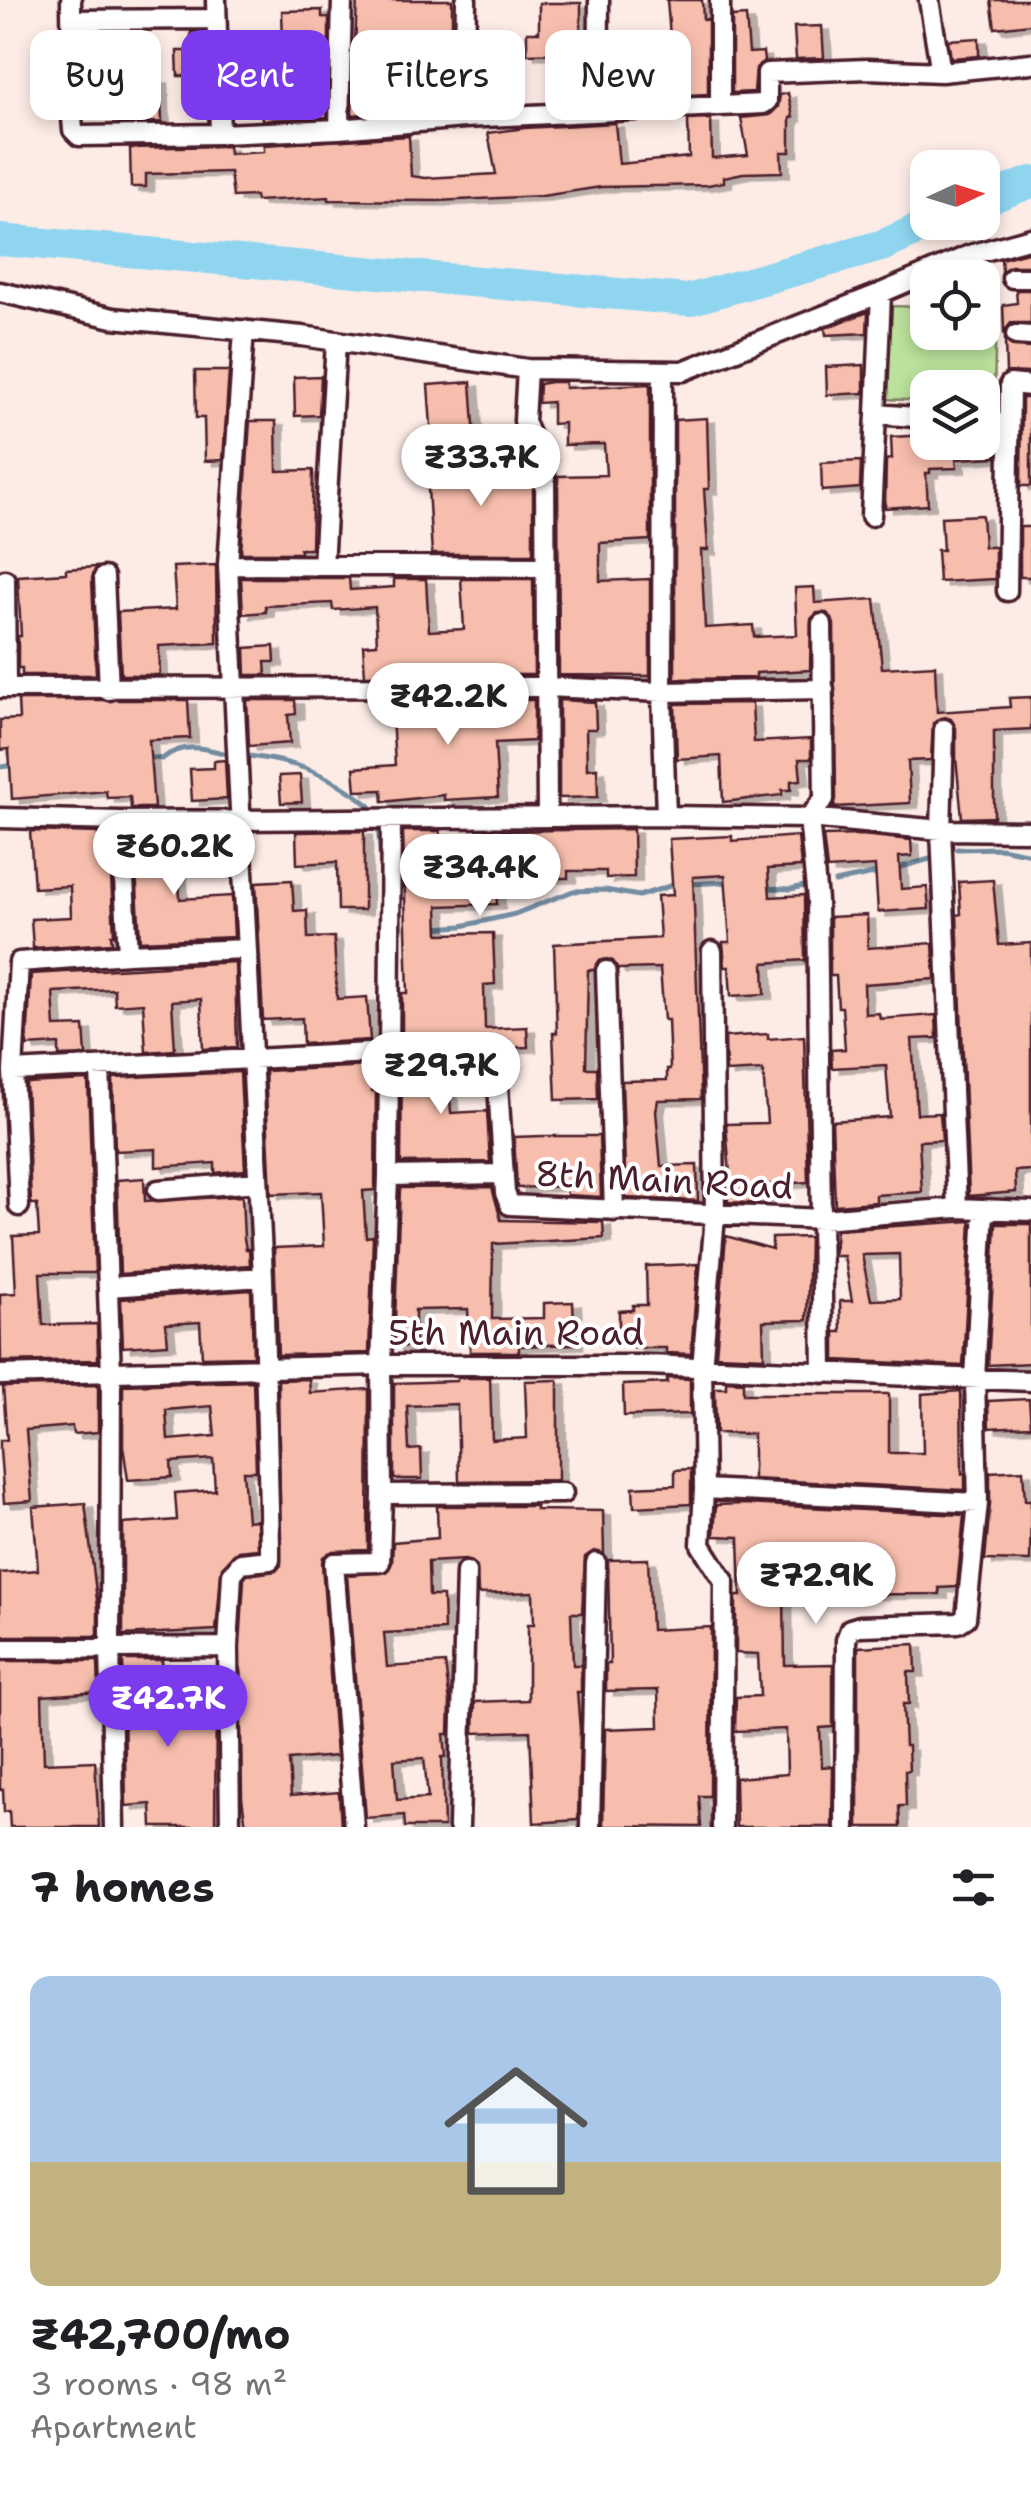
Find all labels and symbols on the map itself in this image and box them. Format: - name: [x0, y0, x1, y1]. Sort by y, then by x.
- north arrow: [910, 150, 1000, 240]
- pin: ₹33.7K: [400, 424, 562, 509]
- pin: ₹42.2K: [367, 663, 529, 748]
- pin: ₹60.2K: [93, 813, 255, 898]
- pin: ₹34.4K: [399, 834, 561, 919]
- pin: ₹29.7K: [360, 1032, 522, 1117]
- street label: 8th Main Road: [534, 1149, 794, 1210]
- street label: 5th Main Road: [388, 1309, 644, 1356]
- pin: ₹72.9K: [735, 1542, 897, 1627]
- pin: ₹42.7K: [87, 1665, 249, 1750]

